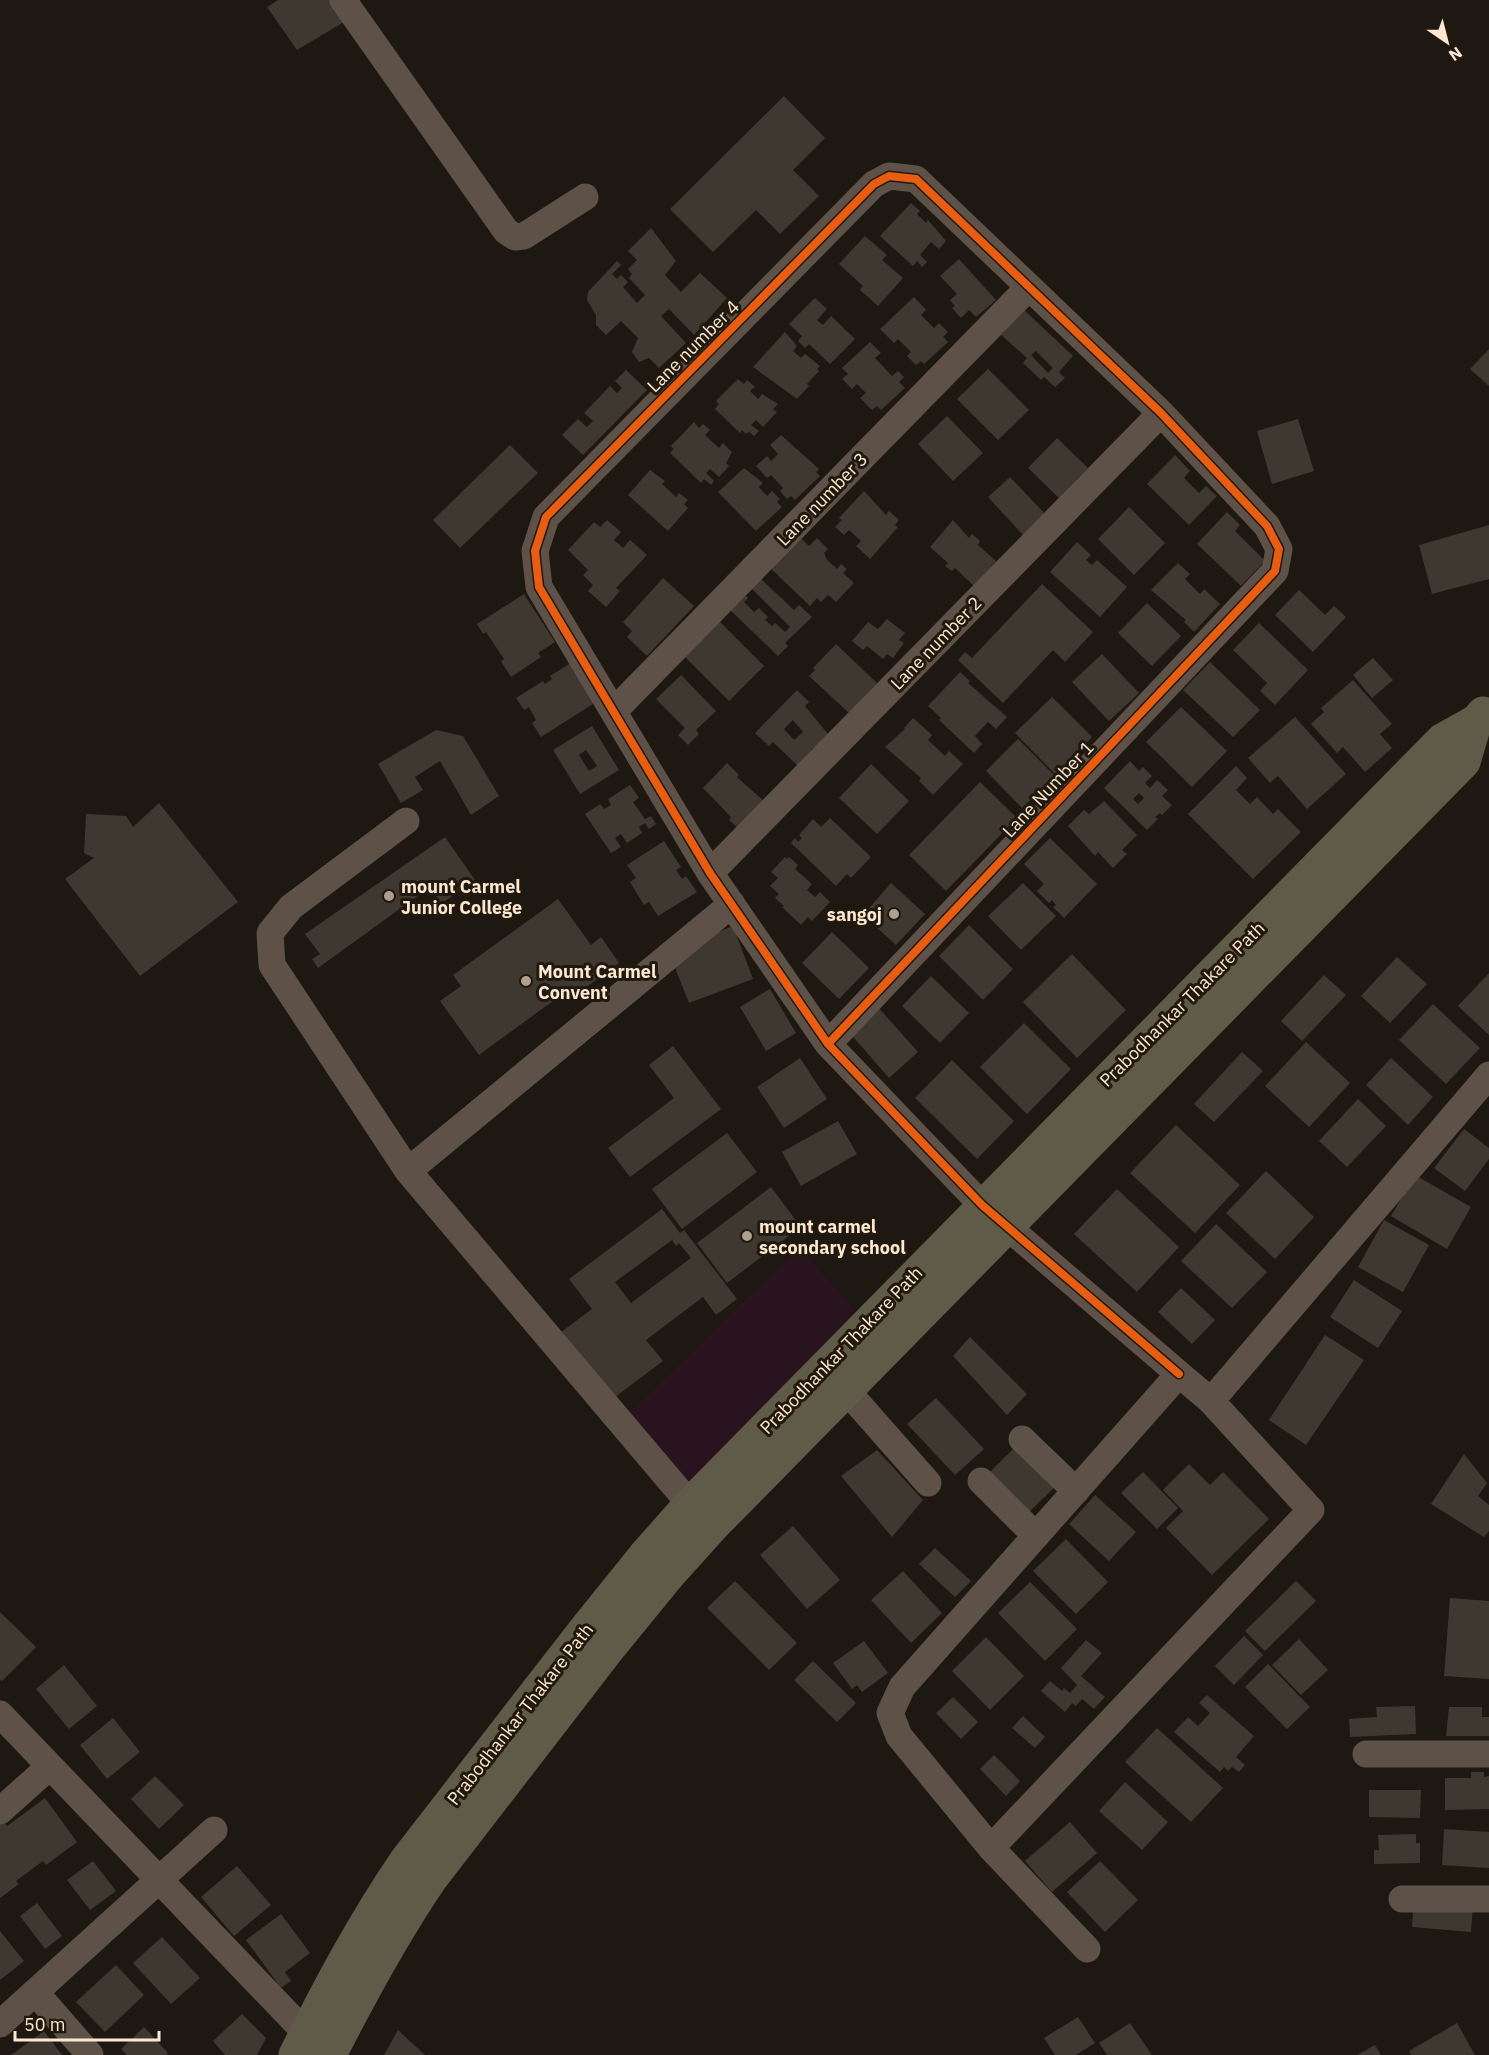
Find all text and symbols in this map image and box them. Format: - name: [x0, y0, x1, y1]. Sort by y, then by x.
- north arrow: [1417, 12, 1477, 72]
- text: N: [1445, 43, 1466, 66]
- street label: Lane number 4: [642, 295, 744, 397]
- street label: Lane number 3: [772, 447, 872, 551]
- street label: Lane number 2: [886, 591, 986, 695]
- street label: Lane Number 1: [997, 736, 1099, 842]
- place label: mount Carmel Junior College: [401, 875, 522, 919]
- marker: mount Carmel Junior College: [382, 889, 396, 903]
- place label: sangoj: [827, 903, 882, 926]
- marker: sangoj: [887, 907, 901, 921]
- street label: Prabodhankar Thakare Path: [1095, 917, 1269, 1091]
- place label: Mount Carmel Convent: [538, 960, 657, 1004]
- marker: Mount Carmel Convent: [519, 974, 533, 988]
- place label: mount carmel secondary school: [759, 1215, 906, 1259]
- marker: mount carmel secondary school: [740, 1229, 754, 1243]
- street label: Prabodhankar Thakare Path: [755, 1261, 927, 1439]
- street label: Prabodhankar Thakare Path: [442, 1618, 598, 1810]
- scale bar: [15, 2004, 159, 2042]
- text: 50 m: [24, 2013, 66, 2036]

